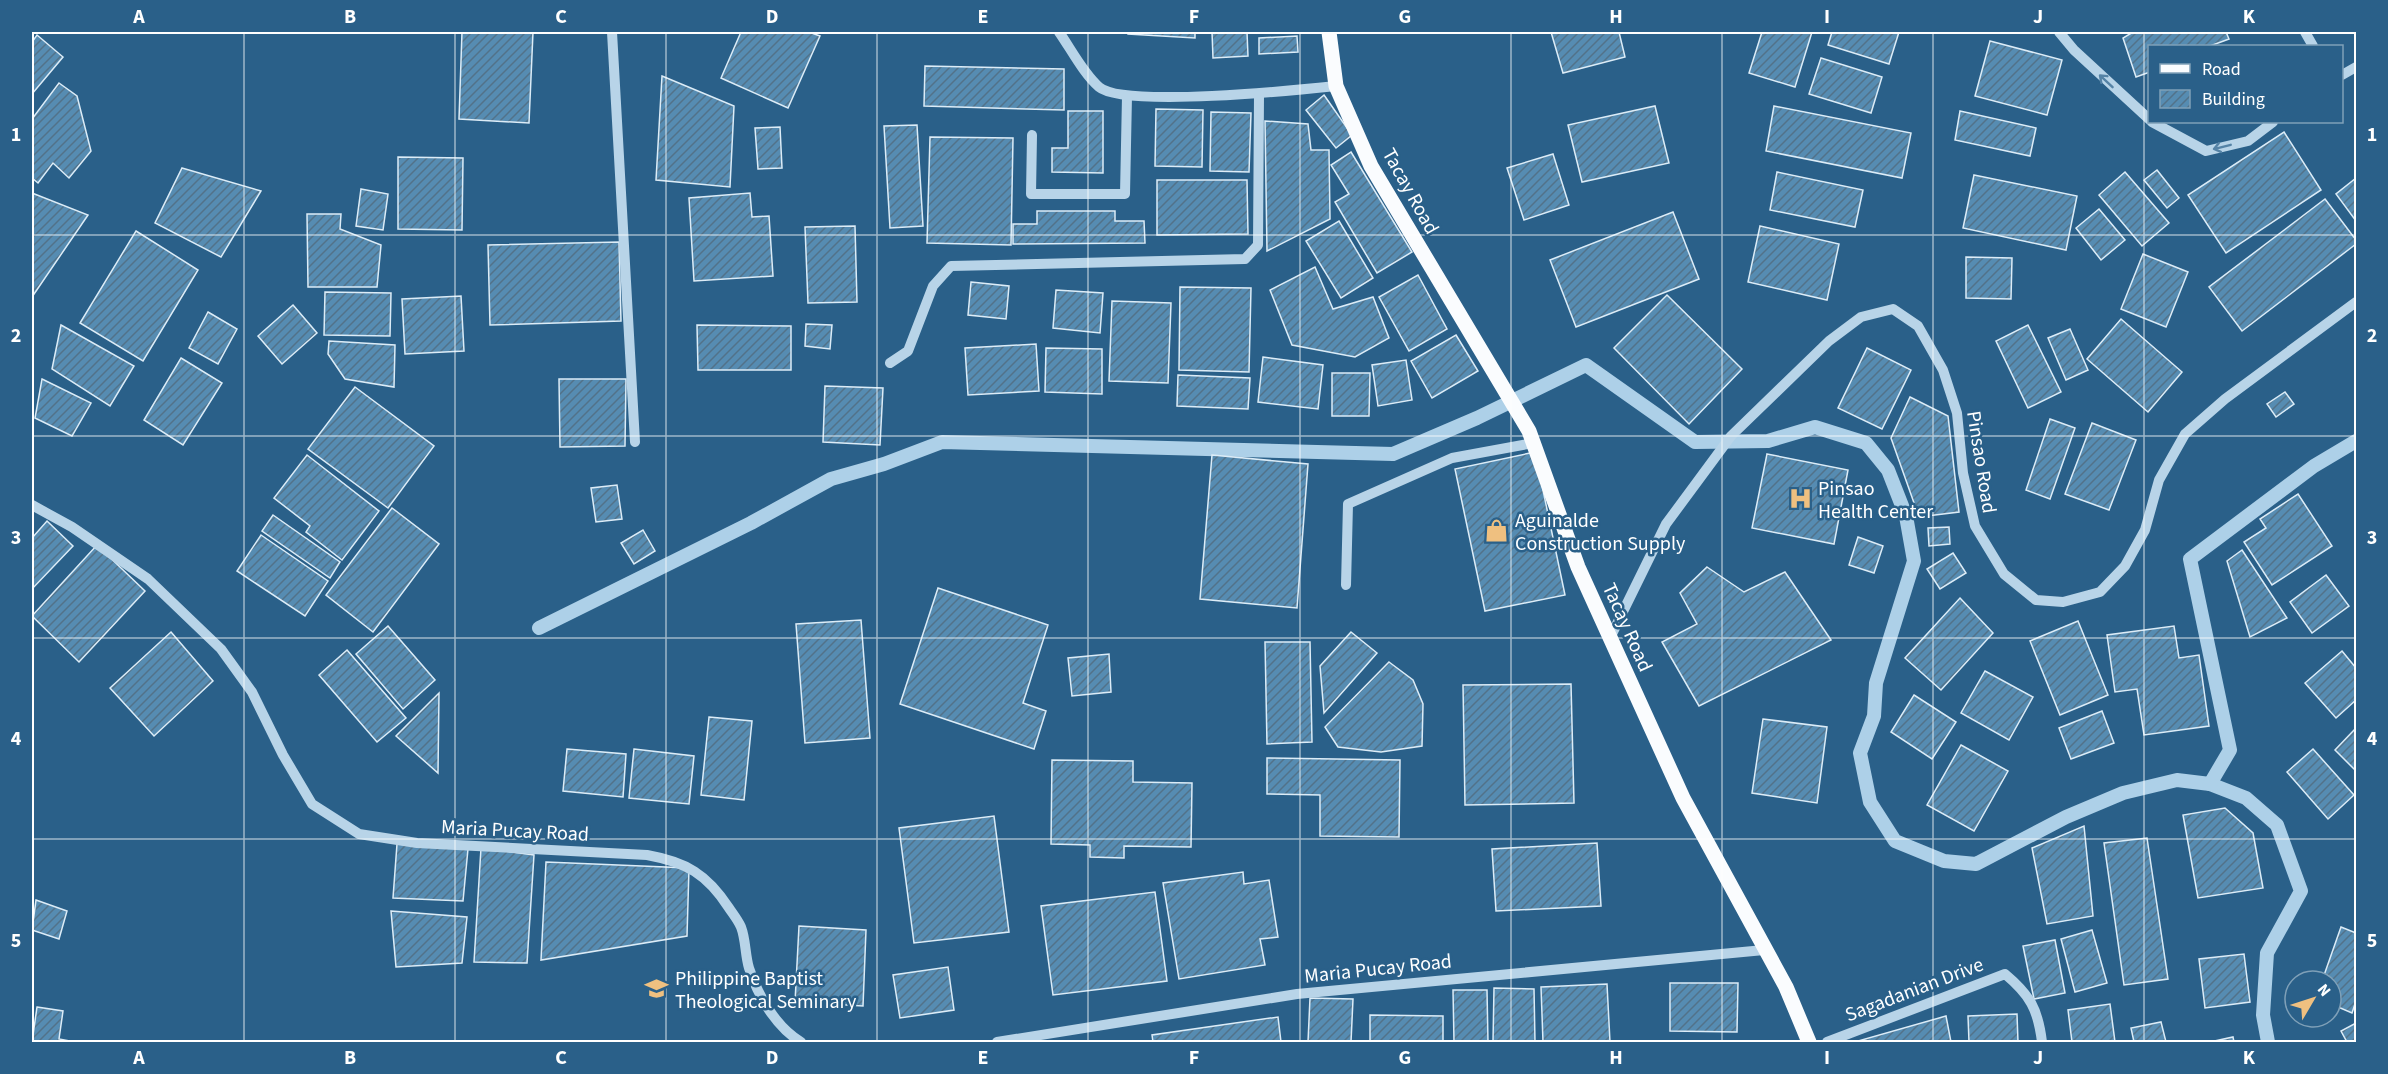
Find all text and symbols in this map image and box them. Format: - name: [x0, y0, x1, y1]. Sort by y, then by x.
- text: A: [132, 3, 145, 31]
- text: B: [344, 3, 356, 31]
- text: C: [555, 3, 567, 31]
- text: D: [766, 3, 778, 31]
- text: E: [978, 3, 988, 31]
- text: F: [1189, 3, 1199, 31]
- text: G: [1399, 3, 1411, 31]
- text: H: [1609, 3, 1623, 31]
- text: I: [1824, 3, 1830, 31]
- text: J: [2033, 3, 2043, 31]
- text: K: [2243, 3, 2256, 31]
- legend: [2148, 45, 2343, 123]
- text: Road: [2202, 57, 2241, 82]
- one-way arrow: [2098, 74, 2113, 88]
- text: Building: [2202, 87, 2265, 112]
- text: 1: [11, 121, 21, 149]
- text: 1: [2367, 121, 2377, 149]
- one-way arrow: [2213, 142, 2232, 154]
- street label: Tacay Road: [1375, 143, 1445, 240]
- text: 2: [11, 322, 21, 350]
- text: 2: [2367, 322, 2377, 350]
- street label: Pinsao Road: [1959, 409, 2003, 515]
- place label: Pinsao Health Center: [1818, 475, 1933, 526]
- hospital icon: Pinsao Health Center: [1787, 486, 1813, 512]
- place label: Aguinalde Construction Supply: [1515, 507, 1686, 558]
- shop icon: Aguinalde Construction Supply: [1484, 518, 1510, 544]
- text: 3: [11, 524, 21, 552]
- text: 3: [2367, 524, 2377, 552]
- street label: Tacay Road: [1595, 578, 1659, 676]
- text: 4: [11, 725, 22, 753]
- text: 4: [2367, 725, 2378, 753]
- street label: Maria Pucay Road: [440, 813, 590, 849]
- text: 5: [11, 927, 21, 955]
- text: 5: [2367, 927, 2377, 955]
- street label: Maria Pucay Road: [1303, 947, 1453, 991]
- street label: Sagadanian Drive: [1841, 951, 1988, 1029]
- place label: Philippine Baptist Theological Seminary: [675, 965, 857, 1016]
- north arrow: [2283, 969, 2343, 1029]
- school or university icon: Philippine Baptist Theological Seminary: [644, 976, 670, 1002]
- text: N: [2312, 979, 2336, 1001]
- text: A: [132, 1044, 145, 1072]
- text: B: [344, 1044, 356, 1072]
- text: C: [555, 1044, 567, 1072]
- text: D: [766, 1044, 778, 1072]
- text: E: [978, 1044, 988, 1072]
- text: F: [1189, 1044, 1199, 1072]
- text: G: [1399, 1044, 1411, 1072]
- text: H: [1609, 1044, 1623, 1072]
- text: I: [1824, 1044, 1830, 1072]
- text: J: [2033, 1044, 2043, 1072]
- text: K: [2243, 1044, 2256, 1072]

